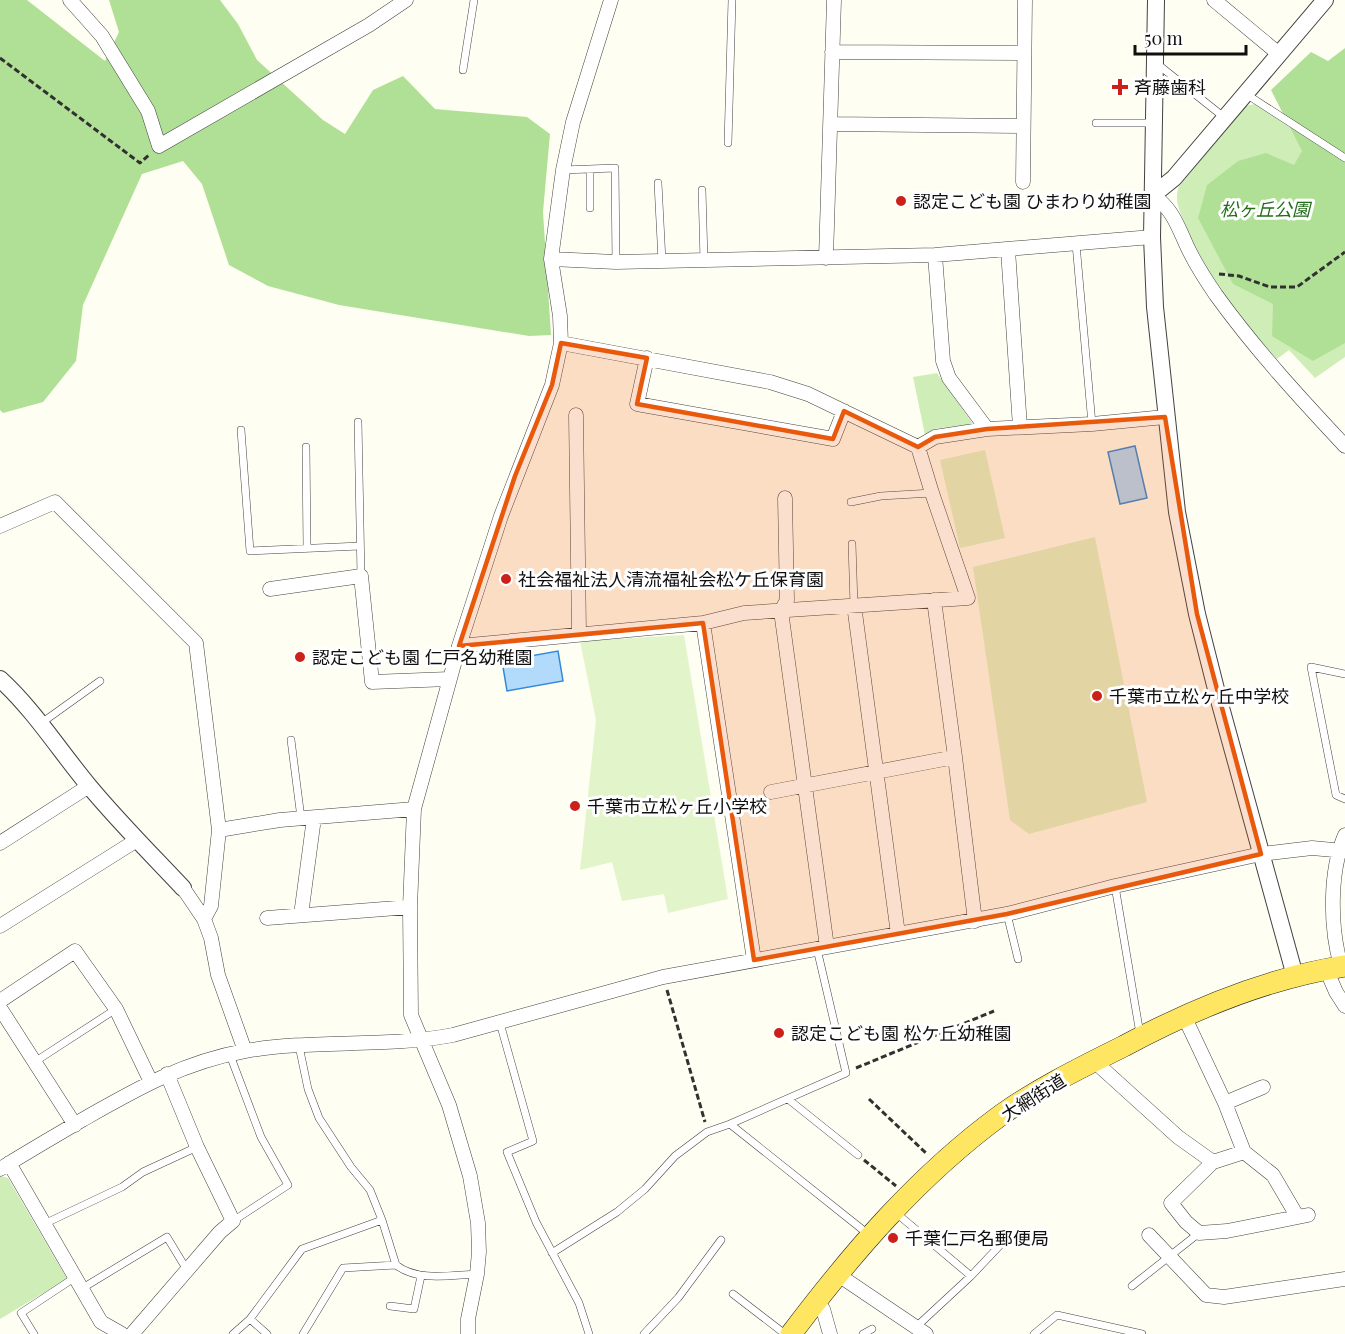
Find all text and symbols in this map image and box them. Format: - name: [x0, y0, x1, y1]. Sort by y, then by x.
- scale bar: [1135, 18, 1246, 56]
- text: 50 m: [1144, 26, 1183, 50]
- place label: 斉藤歯科: [1134, 75, 1206, 99]
- marker: 斉藤歯科: [1111, 78, 1129, 96]
- place label: 認定こども園 ひまわり幼稚園: [913, 189, 1151, 213]
- marker: 認定こども園 ひまわり幼稚園: [894, 194, 908, 208]
- park label: 松ヶ丘公園: [1220, 197, 1313, 221]
- place label: 社会福祉法人清流福祉会松ケ丘保育園: [518, 567, 824, 591]
- marker: 社会福祉法人清流福祉会松ケ丘保育園: [499, 572, 513, 586]
- place label: 認定こども園 仁戸名幼稚園: [312, 645, 532, 669]
- marker: 認定こども園 仁戸名幼稚園: [293, 650, 307, 664]
- place label: 千葉市立松ヶ丘中学校: [1109, 684, 1289, 708]
- marker: 千葉市立松ヶ丘中学校: [1090, 689, 1104, 703]
- place label: 千葉市立松ヶ丘小学校: [587, 794, 767, 818]
- marker: 千葉市立松ヶ丘小学校: [568, 799, 582, 813]
- place label: 認定こども園 松ケ丘幼稚園: [791, 1021, 1011, 1045]
- marker: 認定こども園 松ケ丘幼稚園: [772, 1026, 786, 1040]
- street label: 大網街道: [996, 1068, 1070, 1126]
- place label: 千葉仁戸名郵便局: [905, 1226, 1049, 1250]
- marker: 千葉仁戸名郵便局: [886, 1231, 900, 1245]

